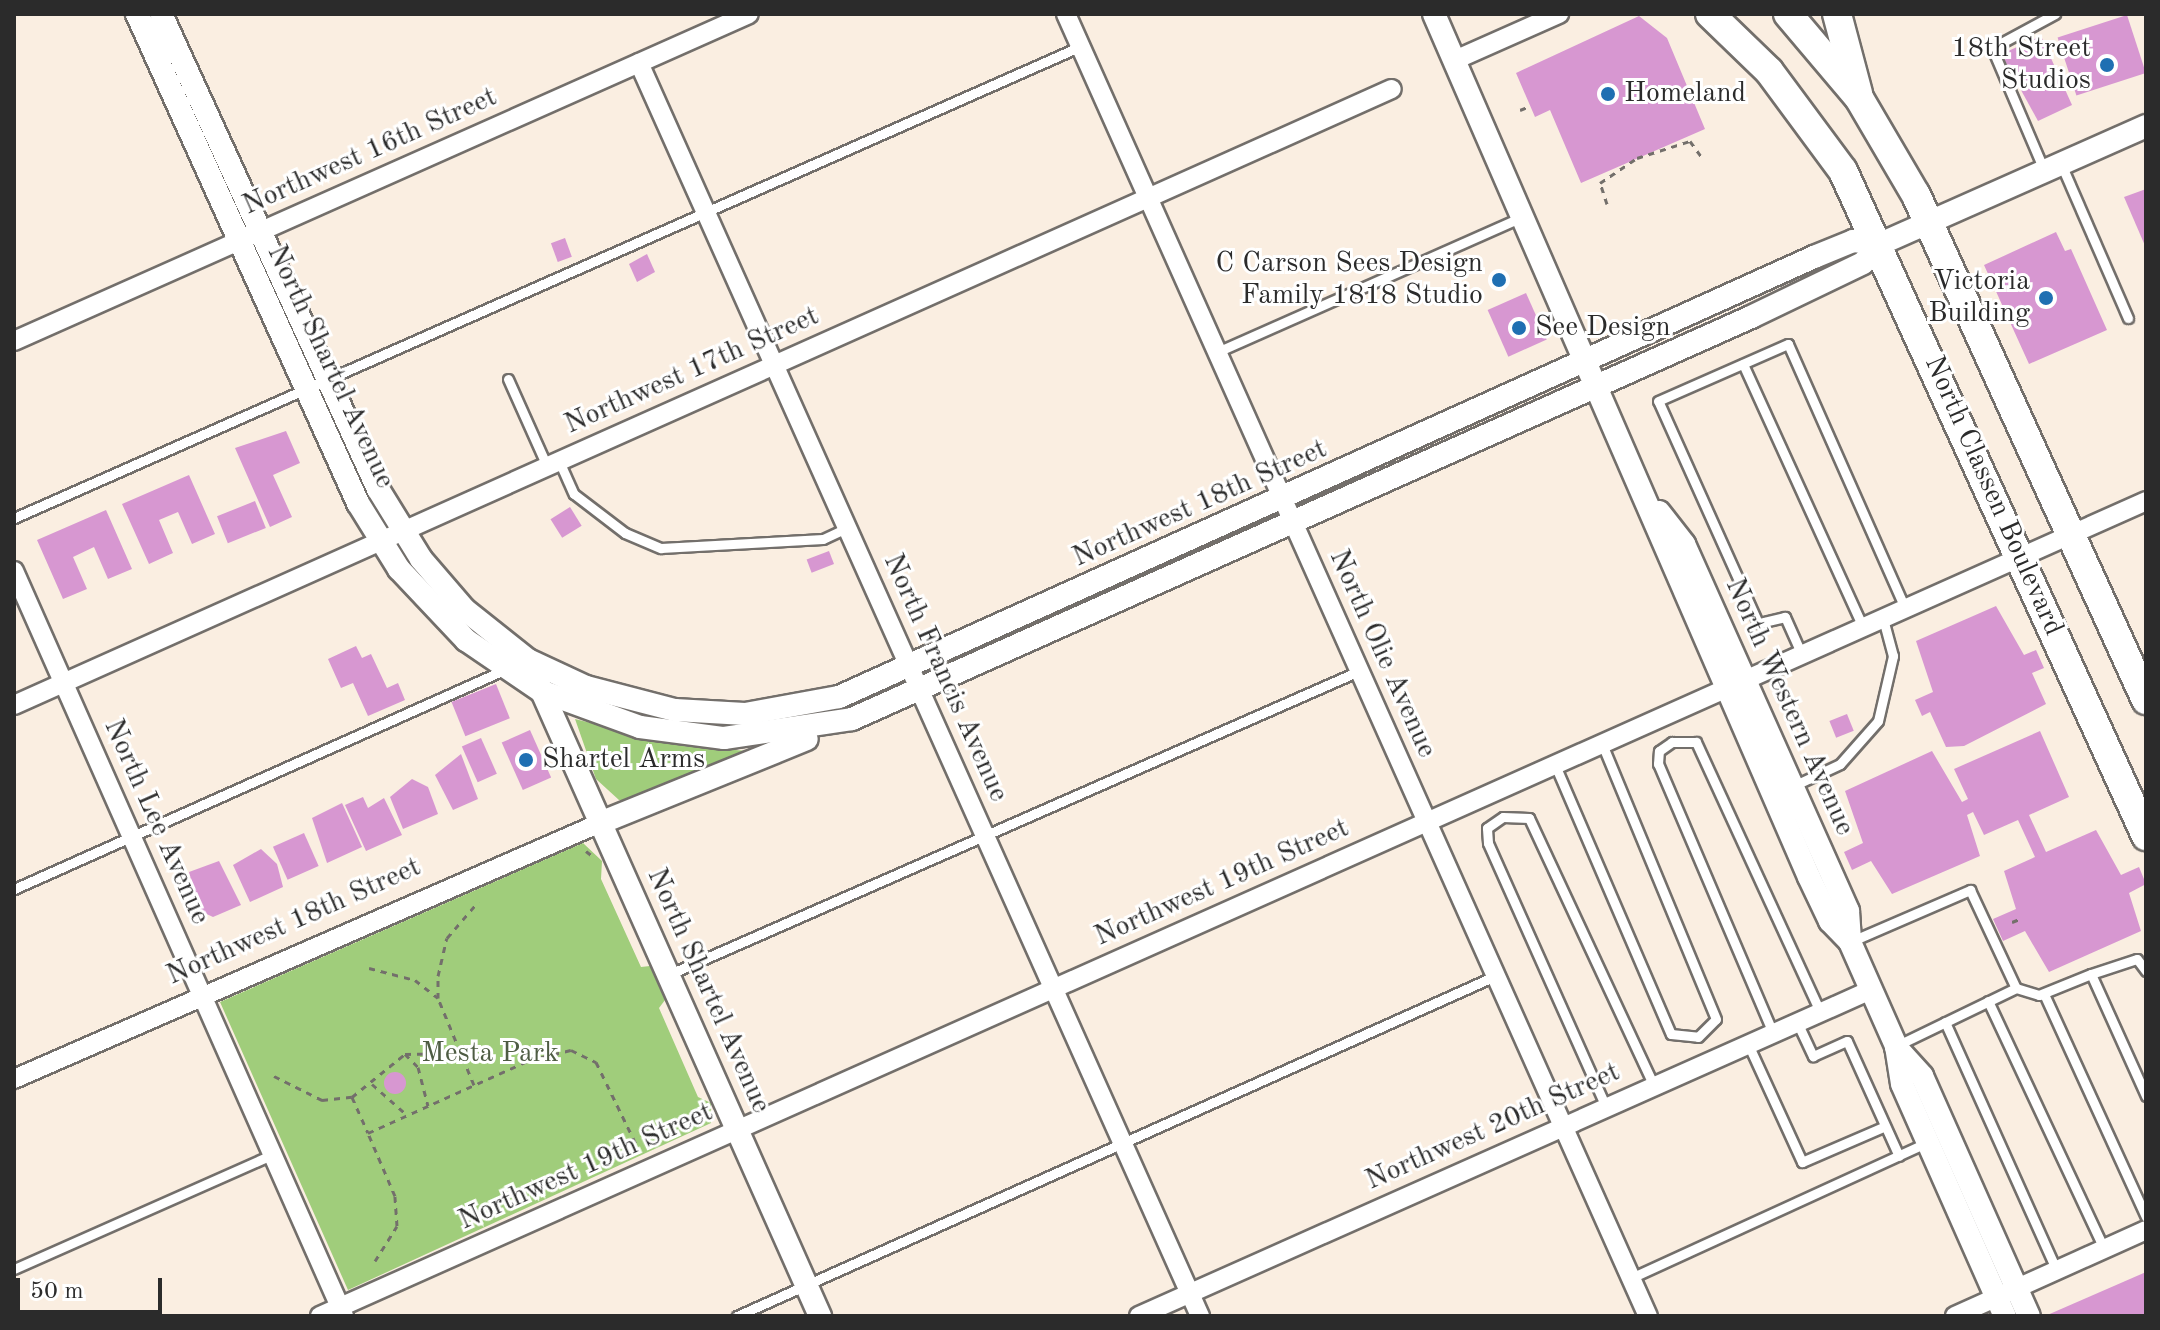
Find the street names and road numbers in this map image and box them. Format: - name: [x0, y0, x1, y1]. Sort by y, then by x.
- street label: Northwest 16th Street: [238, 81, 502, 223]
- street label: North Shartel Avenue: [259, 240, 401, 494]
- street label: Northwest 17th Street: [560, 300, 824, 442]
- street label: North Classen Boulevard: [1916, 351, 2070, 641]
- street label: Northwest 18th Street: [1068, 433, 1332, 575]
- street label: North Olie Avenue: [1321, 545, 1443, 763]
- street label: North Francis Avenue: [875, 549, 1015, 807]
- street label: North Western Avenue: [1717, 573, 1861, 841]
- street label: North Lee Avenue: [96, 714, 216, 930]
- street label: Northwest 19th Street: [1090, 812, 1354, 954]
- street label: Northwest 18th Street: [162, 851, 426, 993]
- street label: North Shartel Avenue: [639, 863, 777, 1119]
- street label: Northwest 20th Street: [1361, 1056, 1625, 1198]
- street label: Northwest 19th Street: [454, 1096, 718, 1238]

